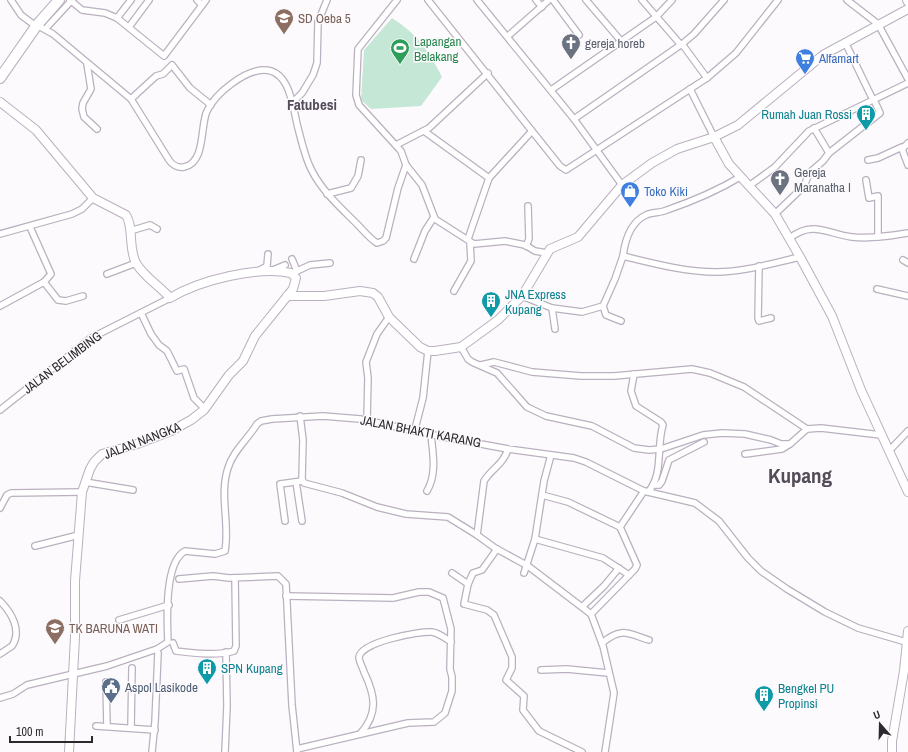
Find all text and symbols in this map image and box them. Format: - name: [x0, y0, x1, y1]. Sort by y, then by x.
- school or university icon: SD Oeba 5: [273, 7, 295, 35]
- place label: SD Oeba 5: [298, 10, 351, 27]
- church icon: gereja horeb: [560, 32, 582, 60]
- place label: Lapangan Belakang: [414, 33, 461, 65]
- place label: gereja horeb: [585, 35, 645, 52]
- sports icon: Lapangan Belakang: [389, 37, 411, 65]
- supermarket icon: Alfamart: [794, 47, 816, 75]
- place label: Alfamart: [818, 50, 859, 67]
- district label: Fatubesi: [287, 94, 337, 115]
- building icon: Rumah Juan Rossi: [855, 103, 877, 131]
- place label: Rumah Juan Rossi: [761, 106, 852, 123]
- place label: Gereja Maranatha I: [794, 164, 851, 196]
- church icon: Gereja Maranatha I: [769, 168, 791, 196]
- shop icon: Toko Kiki: [619, 180, 641, 208]
- place label: Toko Kiki: [644, 183, 688, 200]
- place label: JNA Express Kupang: [505, 286, 566, 318]
- building icon: JNA Express Kupang: [480, 290, 502, 318]
- street label: JALAN BELIMBING: [20, 327, 105, 398]
- street label: JALAN BHAKTI KARANG: [359, 411, 483, 452]
- street label: JALAN NANGKA: [101, 418, 184, 463]
- district label: Kupang: [768, 461, 833, 490]
- school or university icon: TK BARUNA WATI: [44, 617, 66, 645]
- place label: TK BARUNA WATI: [69, 620, 158, 637]
- building icon: SPN Kupang: [196, 657, 218, 685]
- place label: SPN Kupang: [221, 660, 283, 677]
- public building icon: Aspol Lasikode: [100, 676, 122, 704]
- place label: Aspol Lasikode: [124, 679, 198, 696]
- place label: Bengkel PU Propinsi: [778, 680, 834, 712]
- building icon: Bengkel PU Propinsi: [753, 684, 775, 712]
- north arrow: [860, 704, 900, 744]
- text: U: [871, 707, 882, 722]
- scale bar: [10, 718, 92, 744]
- text: 100 m: [16, 724, 43, 740]

